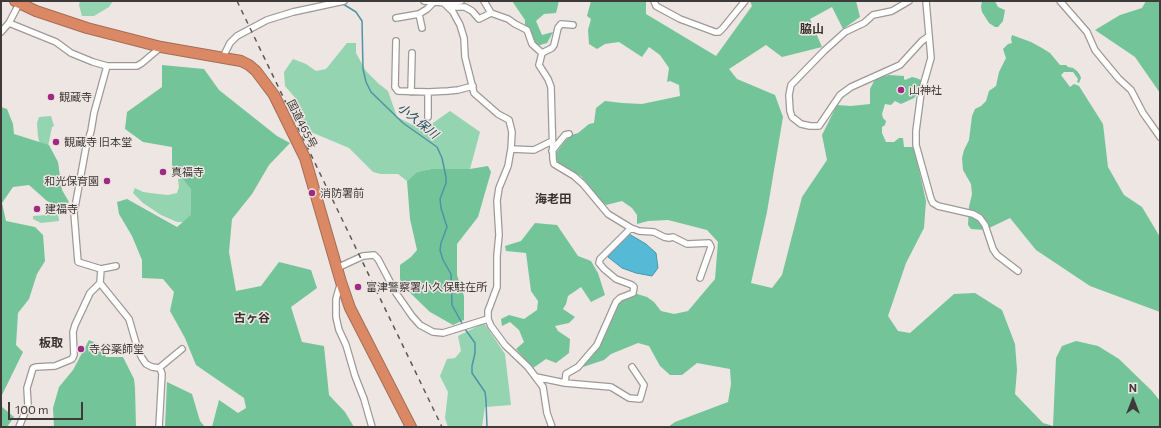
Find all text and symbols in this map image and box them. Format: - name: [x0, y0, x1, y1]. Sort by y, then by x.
- district label: 脇山: [800, 22, 824, 36]
- place label: 山神社: [909, 83, 942, 97]
- marker: 山神社: [896, 85, 906, 95]
- place label: 観蔵寺: [59, 90, 92, 104]
- marker: 観蔵寺: [46, 92, 56, 102]
- street label: 国道465号: [284, 98, 320, 150]
- water label: 小久保川: [395, 100, 441, 142]
- place label: 観蔵寺 旧本堂: [64, 135, 132, 149]
- marker: 観蔵寺 旧本堂: [51, 137, 61, 147]
- place label: 真福寺: [171, 165, 204, 179]
- marker: 真福寺: [158, 167, 168, 177]
- place label: 和光保育園: [44, 174, 99, 188]
- marker: 和光保育園: [102, 176, 112, 186]
- place label: 消防署前: [320, 186, 364, 200]
- marker: 消防署前: [307, 188, 317, 198]
- district label: 海老田: [535, 192, 571, 206]
- place label: 建福寺: [45, 202, 78, 216]
- marker: 建福寺: [32, 204, 42, 214]
- place label: 富津警察署小久保駐在所: [366, 280, 487, 294]
- marker: 富津警察署小久保駐在所: [353, 282, 363, 292]
- district label: 古ヶ谷: [234, 311, 270, 325]
- district label: 板取: [39, 336, 63, 350]
- place label: 寺谷薬師堂: [89, 342, 144, 356]
- marker: 寺谷薬師堂: [76, 344, 86, 354]
- north arrow: [1113, 380, 1153, 420]
- text: N: [1129, 381, 1137, 394]
- scale bar: [10, 394, 85, 420]
- text: 100 m: [15, 402, 49, 416]

